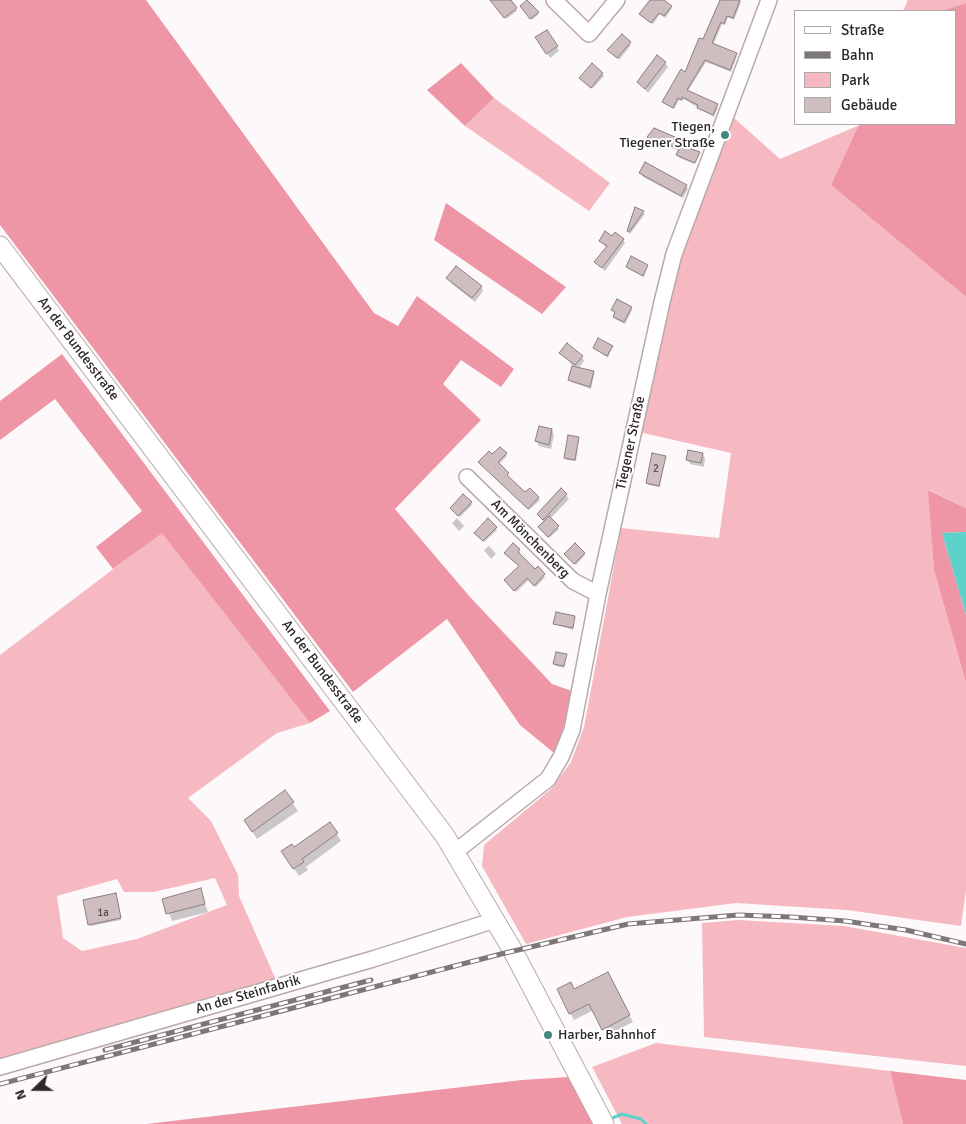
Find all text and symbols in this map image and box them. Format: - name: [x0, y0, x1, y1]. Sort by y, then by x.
- legend: [794, 10, 956, 125]
- text: Straße: [841, 21, 885, 39]
- text: Bahn: [841, 46, 874, 64]
- text: Park: [841, 71, 870, 89]
- text: Gebäude: [841, 96, 897, 114]
- place label: Tiegen, Tiegener Straße: [619, 119, 715, 152]
- marker: Tiegen, Tiegener Straße: [719, 129, 731, 141]
- street label: An der Bundesstraße: [34, 294, 122, 404]
- street label: Tiegener Straße: [613, 395, 649, 491]
- house number: 2: [653, 462, 659, 476]
- street label: Am Mönchenberg: [487, 496, 573, 582]
- street label: An der Bundesstraße: [278, 617, 366, 727]
- house number: 1a: [97, 906, 109, 920]
- street label: An der Steinfabrik: [194, 972, 302, 1018]
- place label: Harber, Bahnhof: [558, 1027, 655, 1043]
- marker: Harber, Bahnhof: [542, 1029, 554, 1041]
- north arrow: [10, 1064, 60, 1114]
- text: N: [11, 1087, 30, 1103]

